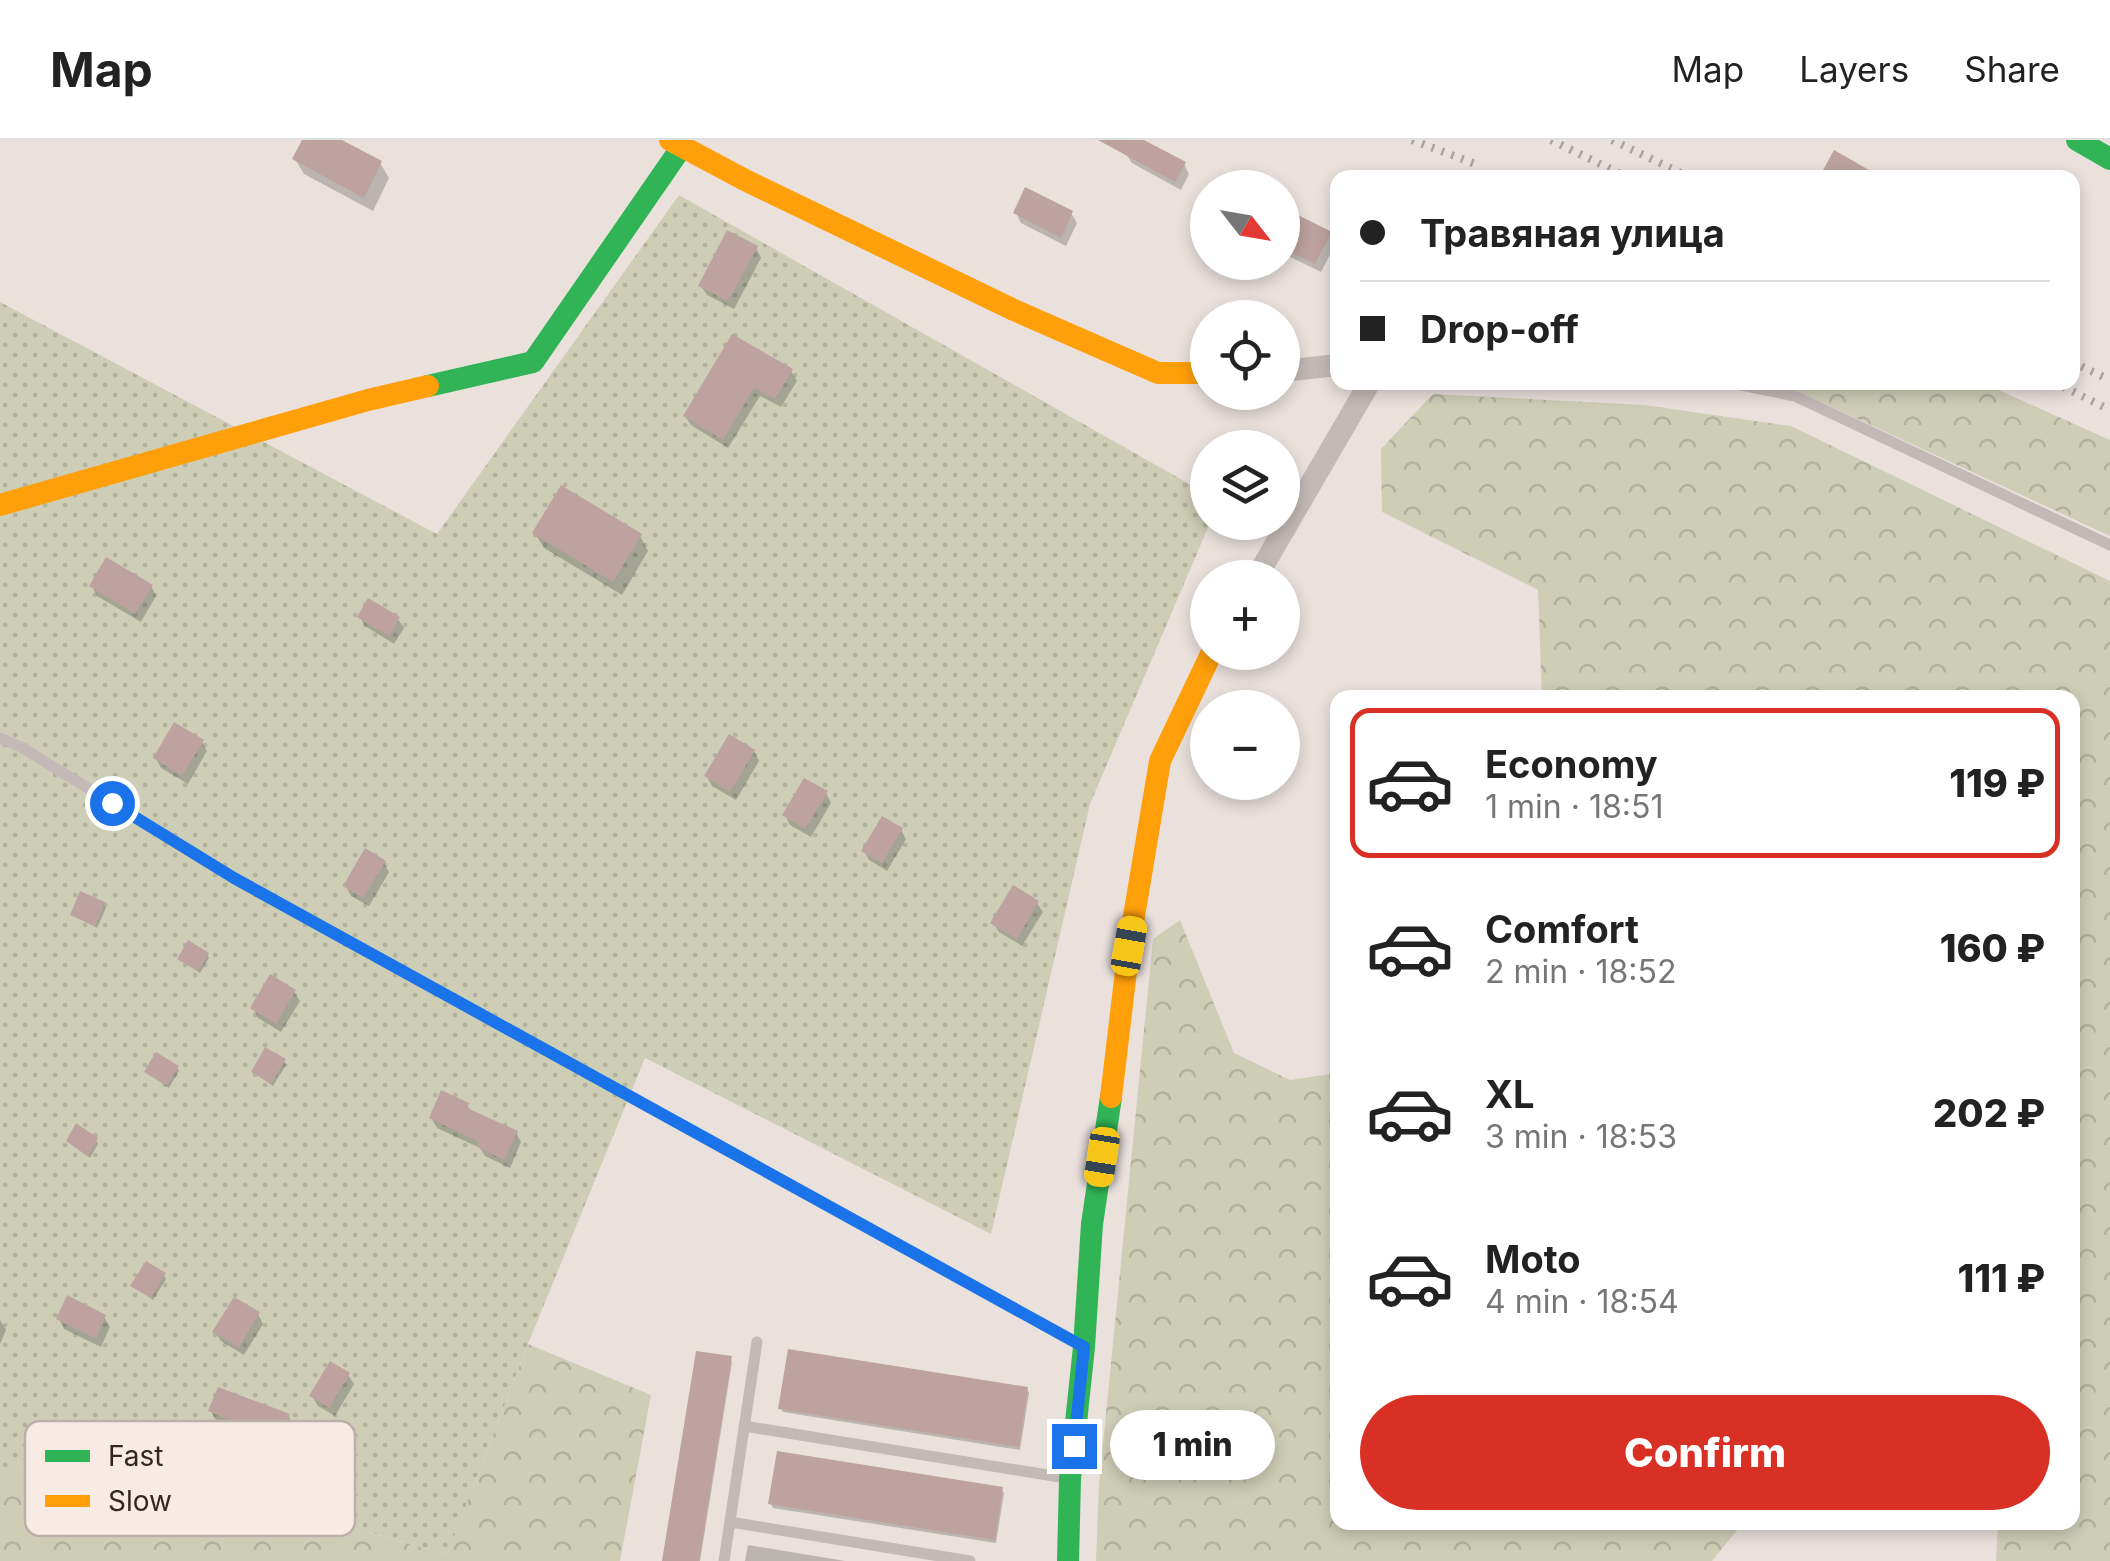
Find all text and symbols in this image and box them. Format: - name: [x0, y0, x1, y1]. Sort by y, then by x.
- text: Map: [50, 40, 153, 99]
- text: Map: [1672, 48, 1744, 90]
- text: Layers: [1799, 48, 1909, 90]
- text: Share: [1964, 48, 2060, 90]
- north arrow: [1190, 170, 1300, 280]
- map controls: [1190, 170, 1300, 800]
- text: Травяная улица: [1420, 210, 1725, 256]
- button: locate: [1190, 300, 1300, 410]
- text: Drop-off: [1420, 306, 1579, 352]
- button: layers: [1190, 430, 1300, 540]
- button: +: [1190, 560, 1300, 670]
- button: −: [1190, 690, 1300, 800]
- icon: car: [1365, 738, 1455, 828]
- text: Economy: [1485, 741, 1658, 787]
- text: 119 ₽: [1949, 760, 2045, 806]
- route start: [90, 781, 135, 826]
- text: 1 min · 18:51: [1485, 787, 1663, 826]
- icon: car: [1365, 903, 1455, 993]
- text: Comfort: [1485, 906, 1639, 952]
- car: [1109, 914, 1149, 978]
- text: 160 ₽: [1940, 925, 2045, 971]
- text: 2 min · 18:52: [1485, 952, 1676, 991]
- icon: car: [1365, 1068, 1455, 1158]
- text: XL: [1485, 1071, 1535, 1117]
- text: 202 ₽: [1933, 1090, 2045, 1136]
- text: 3 min · 18:53: [1485, 1117, 1677, 1156]
- car: [1082, 1125, 1122, 1189]
- icon: car: [1365, 1233, 1455, 1323]
- text: Moto: [1485, 1236, 1581, 1282]
- text: 111 ₽: [1958, 1255, 2045, 1301]
- text: 4 min · 18:54: [1485, 1282, 1679, 1321]
- button: Confirm: [1360, 1395, 2050, 1510]
- callout: 1 min: [1109, 1411, 1274, 1481]
- legend: [25, 1421, 355, 1536]
- route end: [1052, 1424, 1097, 1469]
- text: 1 min: [1152, 1425, 1233, 1464]
- text: Fast: [108, 1439, 164, 1473]
- text: Slow: [108, 1484, 172, 1518]

